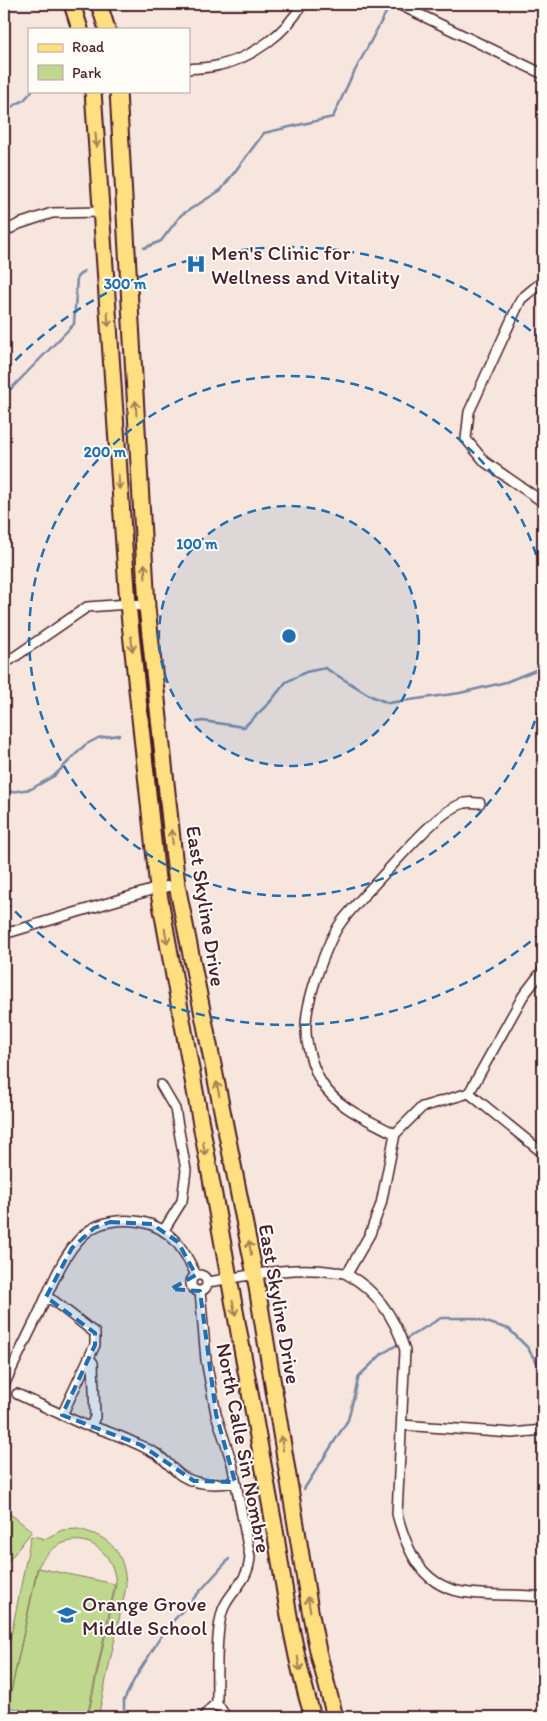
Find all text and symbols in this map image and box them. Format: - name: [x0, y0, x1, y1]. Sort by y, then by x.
- legend: [28, 28, 190, 92]
- text: Road: [72, 38, 105, 56]
- text: Park: [72, 64, 102, 82]
- one-way arrow: [91, 132, 101, 148]
- place label: Men's Clinic for Wellness and Vitality: [211, 240, 400, 289]
- hospital icon: Men's Clinic for Wellness and Vitality: [185, 253, 207, 275]
- text: 300 m: [104, 275, 147, 293]
- one-way arrow: [104, 311, 113, 327]
- one-way arrow: [132, 401, 141, 417]
- text: 200 m: [84, 443, 127, 461]
- one-way arrow: [115, 473, 124, 489]
- text: 100 m: [176, 535, 218, 553]
- one-way arrow: [141, 563, 150, 579]
- centre of rings: [280, 627, 298, 645]
- one-way arrow: [127, 635, 137, 651]
- street label: East Skyline Drive: [181, 824, 231, 988]
- one-way arrow: [167, 829, 177, 845]
- one-way arrow: [162, 928, 172, 944]
- one-way arrow: [213, 1082, 222, 1098]
- one-way arrow: [200, 1139, 210, 1155]
- street label: East Skyline Drive: [254, 1222, 306, 1386]
- one-way arrow: [245, 1241, 254, 1257]
- one-way arrow: [229, 1299, 239, 1315]
- street label: North Calle Sin Nombre: [211, 1341, 277, 1555]
- one-way arrow: [277, 1436, 287, 1452]
- place label: Orange Grove Middle School: [82, 1591, 207, 1640]
- one-way arrow: [303, 1596, 313, 1612]
- school or university icon: Orange Grove Middle School: [56, 1604, 78, 1626]
- one-way arrow: [294, 1655, 304, 1671]

